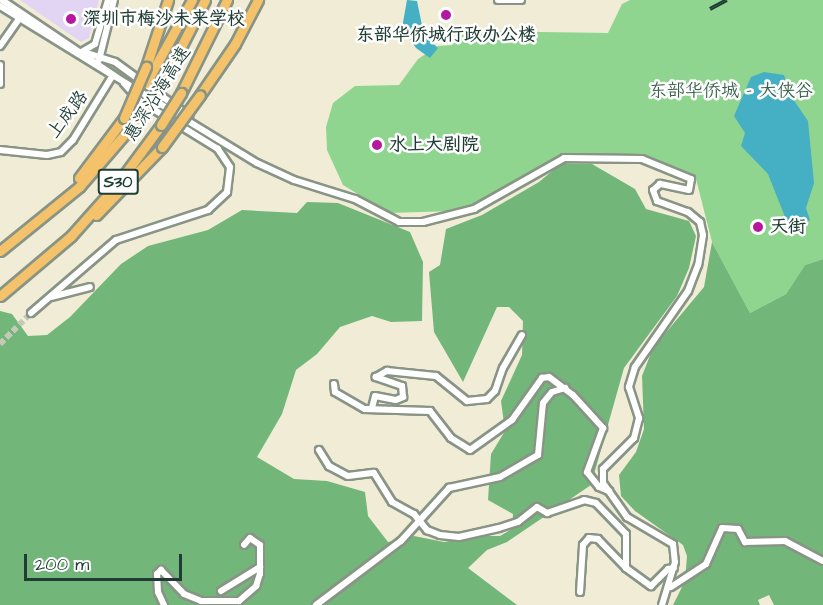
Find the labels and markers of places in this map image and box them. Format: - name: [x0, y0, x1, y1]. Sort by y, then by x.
- place label: 深圳市梅沙未来学校: [83, 8, 245, 30]
- marker: 东部华侨城行政办公楼: [439, 8, 453, 22]
- marker: 深圳市梅沙未来学校: [64, 12, 78, 26]
- place label: 东部华侨城行政办公楼: [356, 24, 536, 46]
- place label: 水上大剧院: [389, 134, 479, 156]
- marker: 水上大剧院: [370, 138, 384, 152]
- place label: 天街: [770, 216, 806, 238]
- marker: 天街: [751, 220, 765, 234]

